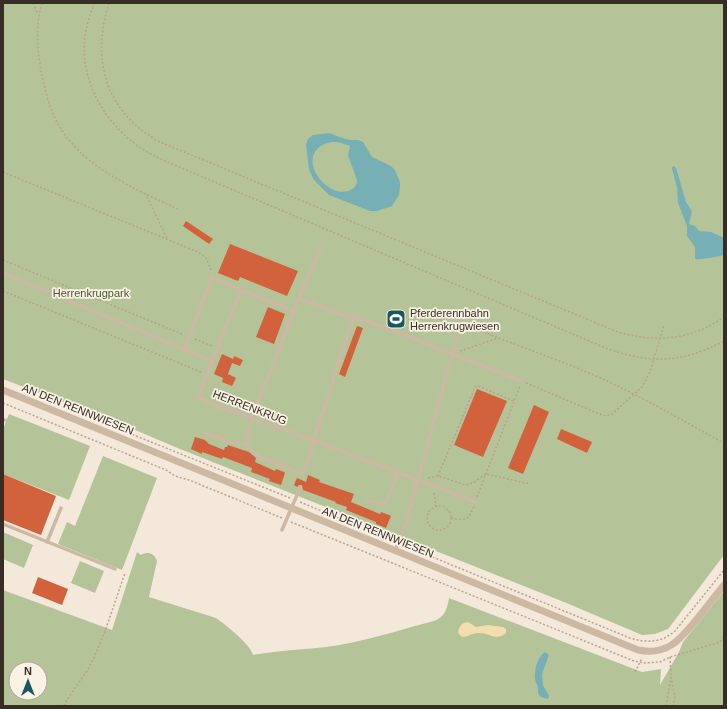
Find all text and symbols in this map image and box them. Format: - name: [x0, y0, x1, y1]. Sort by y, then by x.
- park label: Herrenkrugpark: [53, 287, 130, 299]
- place label: Pferderennbahn Herrenkrugwiesen: [410, 307, 499, 332]
- sports icon: Pferderennbahn Herrenkrugwiesen: [385, 308, 407, 330]
- street label: AN DEN RENNWIESEN: [20, 381, 136, 437]
- street label: HERRENKRUG: [211, 387, 289, 427]
- street label: AN DEN RENNWIESEN: [320, 504, 436, 560]
- north arrow: [8, 661, 48, 701]
- text: N: [24, 665, 32, 677]

